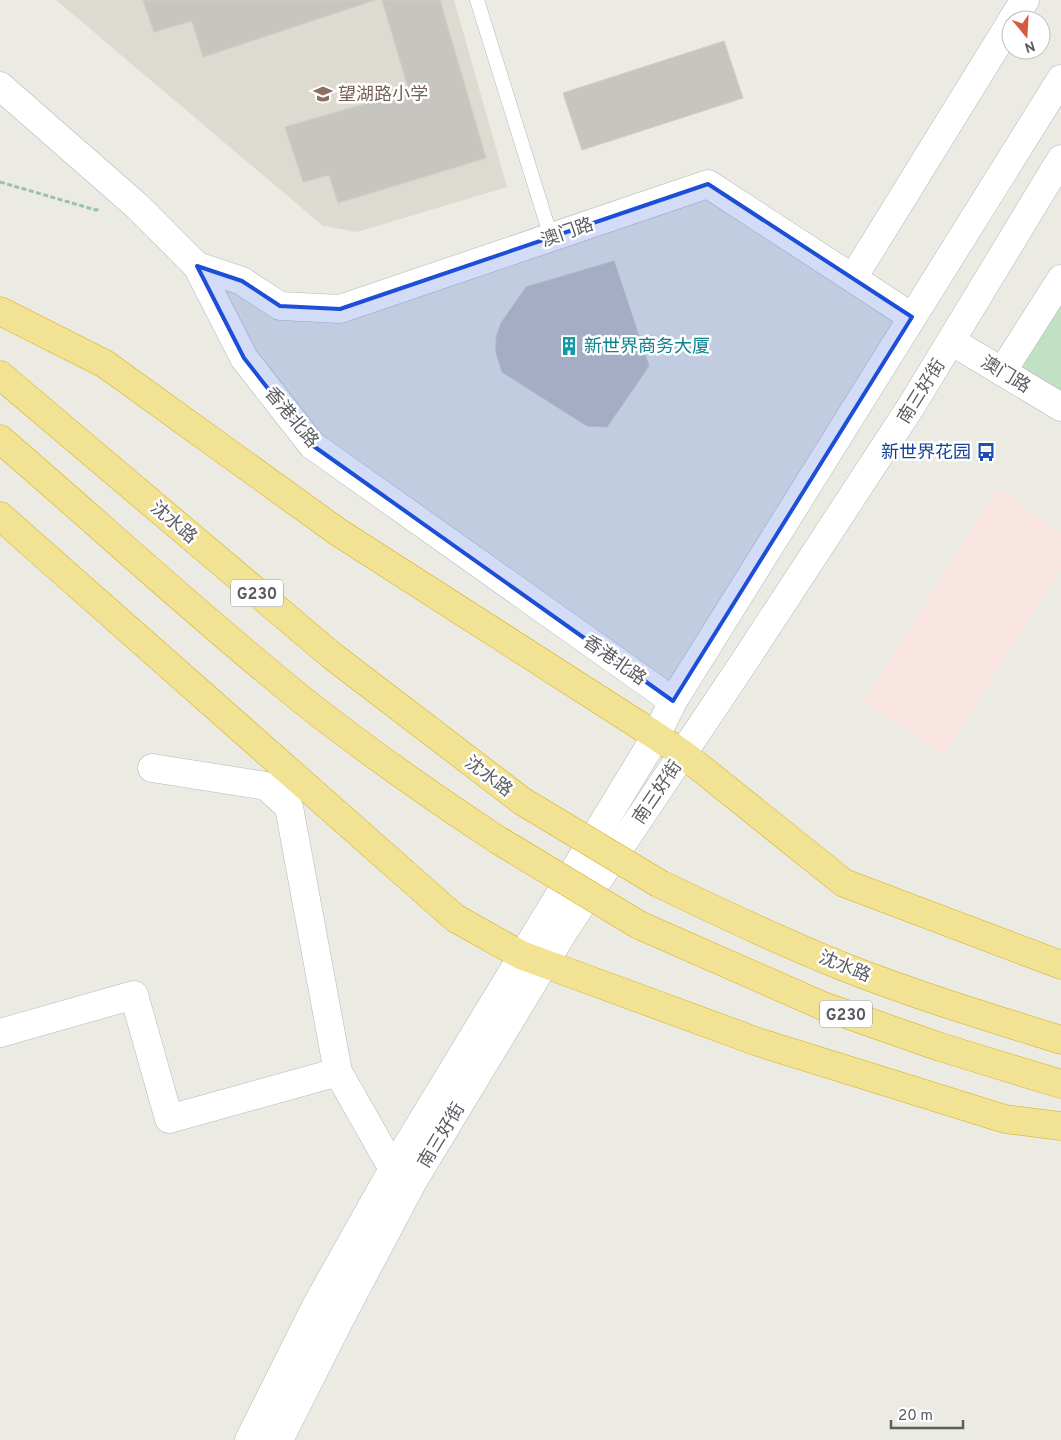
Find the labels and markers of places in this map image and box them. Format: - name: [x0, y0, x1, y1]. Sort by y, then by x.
- school or university icon: 望湖路小学: [312, 83, 334, 105]
- place label: 望湖路小学: [338, 84, 428, 107]
- building icon: 新世界商务大厦: [558, 335, 580, 357]
- place label: 新世界商务大厦: [584, 336, 710, 359]
- bus stop icon: 新世界花园: [975, 441, 997, 463]
- place label: 新世界花园: [881, 442, 971, 465]

